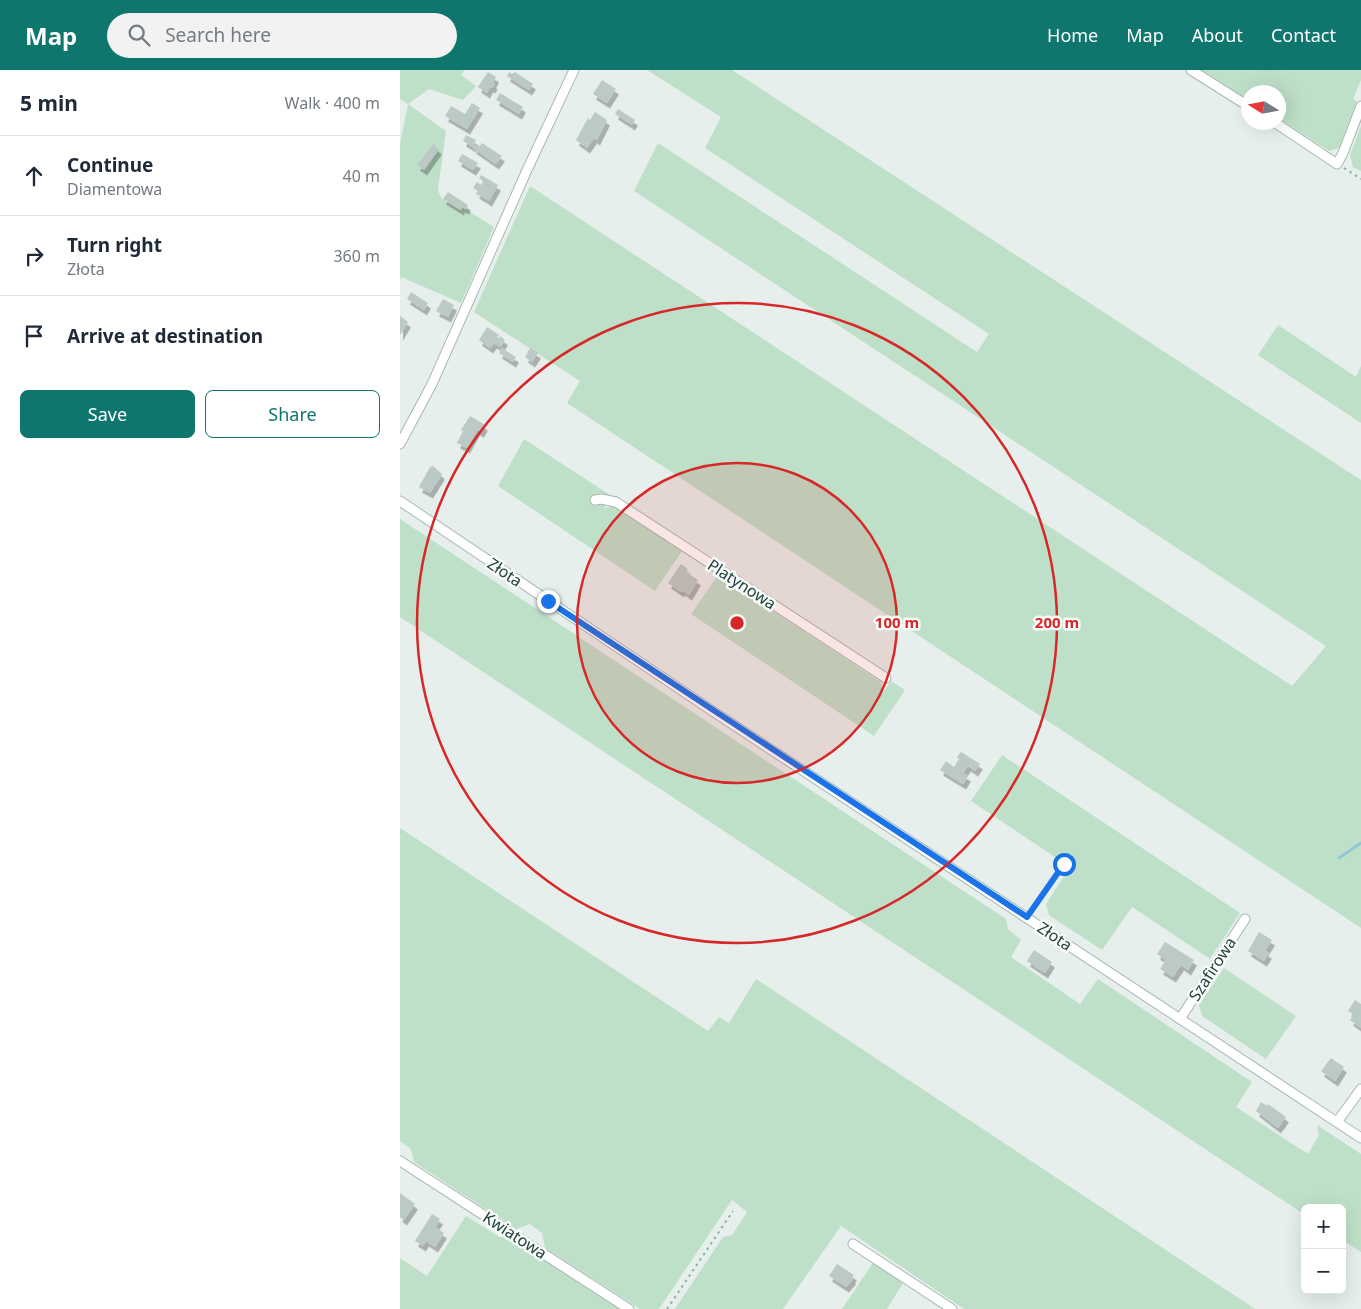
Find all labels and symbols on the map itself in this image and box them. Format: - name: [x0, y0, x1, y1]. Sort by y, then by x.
- north arrow: [1241, 85, 1286, 130]
- street label: Złota: [483, 552, 527, 592]
- street label: Platynowa: [703, 554, 781, 614]
- route end: [537, 590, 560, 613]
- text: 100 m: [875, 612, 919, 632]
- text: 200 m: [1035, 612, 1079, 632]
- centre of rings: [728, 614, 746, 632]
- route start: [1053, 853, 1076, 876]
- street label: Złota: [1033, 916, 1077, 956]
- street label: Szafirowa: [1183, 933, 1241, 1005]
- street label: Kwiatowa: [479, 1206, 551, 1264]

